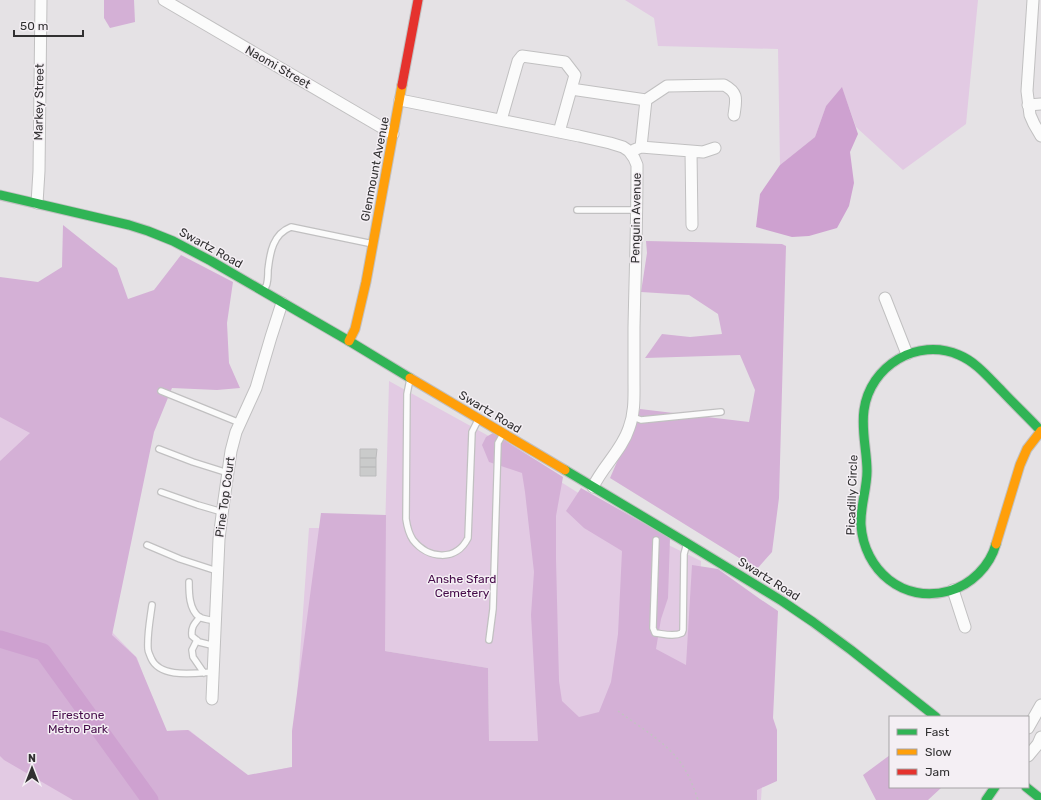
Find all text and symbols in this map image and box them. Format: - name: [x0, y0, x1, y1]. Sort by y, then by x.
- scale bar: [14, 12, 83, 38]
- text: 50 m: [20, 19, 48, 33]
- street label: Naomi Street: [243, 43, 313, 91]
- street label: Markey Street: [31, 63, 47, 141]
- street label: Glenmount Avenue: [358, 115, 392, 223]
- street label: Penguin Avenue: [628, 172, 644, 264]
- street label: Swartz Road: [177, 225, 245, 271]
- street label: Swartz Road: [456, 388, 524, 436]
- street label: Picadilly Circle: [844, 454, 860, 536]
- street label: Pine Top Court: [212, 455, 238, 538]
- street label: Swartz Road: [735, 554, 803, 604]
- park label: Anshe Sfard Cemetery: [428, 572, 496, 600]
- park label: Firestone Metro Park: [48, 708, 109, 736]
- legend: [889, 716, 1029, 788]
- text: Fast: [925, 725, 949, 739]
- text: Slow: [925, 745, 952, 759]
- north arrow: [12, 748, 52, 788]
- text: N: [28, 752, 36, 765]
- text: Jam: [925, 765, 950, 779]

